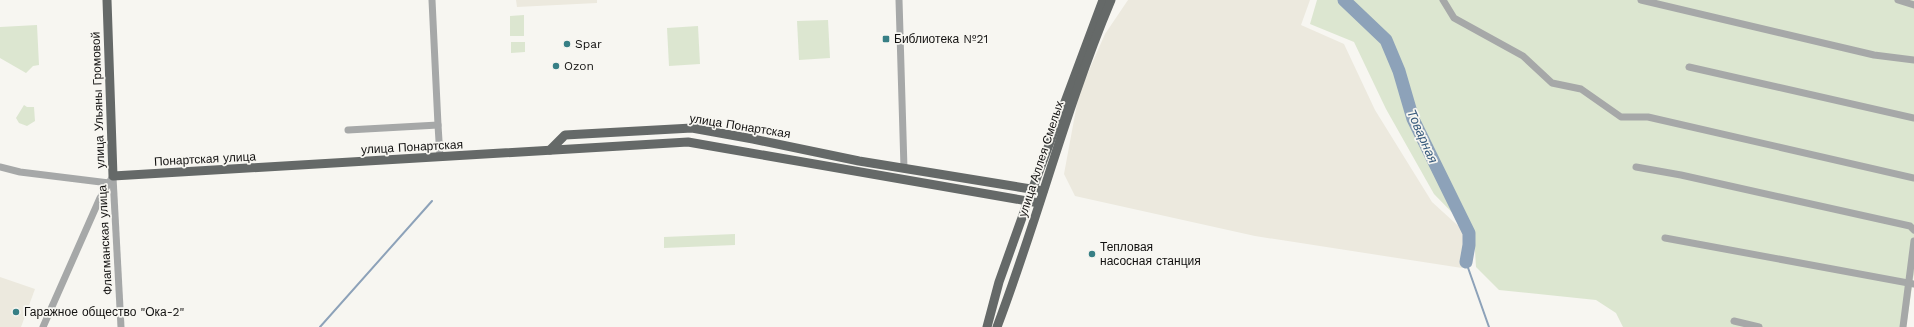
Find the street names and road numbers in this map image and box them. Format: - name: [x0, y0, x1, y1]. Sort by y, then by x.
- street label: улица Ульяны Громовой: [89, 31, 107, 169]
- street label: улица Аллея Смелых: [1016, 99, 1066, 219]
- street label: улица Понартская: [688, 111, 792, 141]
- street label: улица Понартская: [361, 137, 463, 157]
- street label: Понартская улица: [154, 149, 257, 169]
- street label: Флагманская улица: [95, 184, 115, 295]

